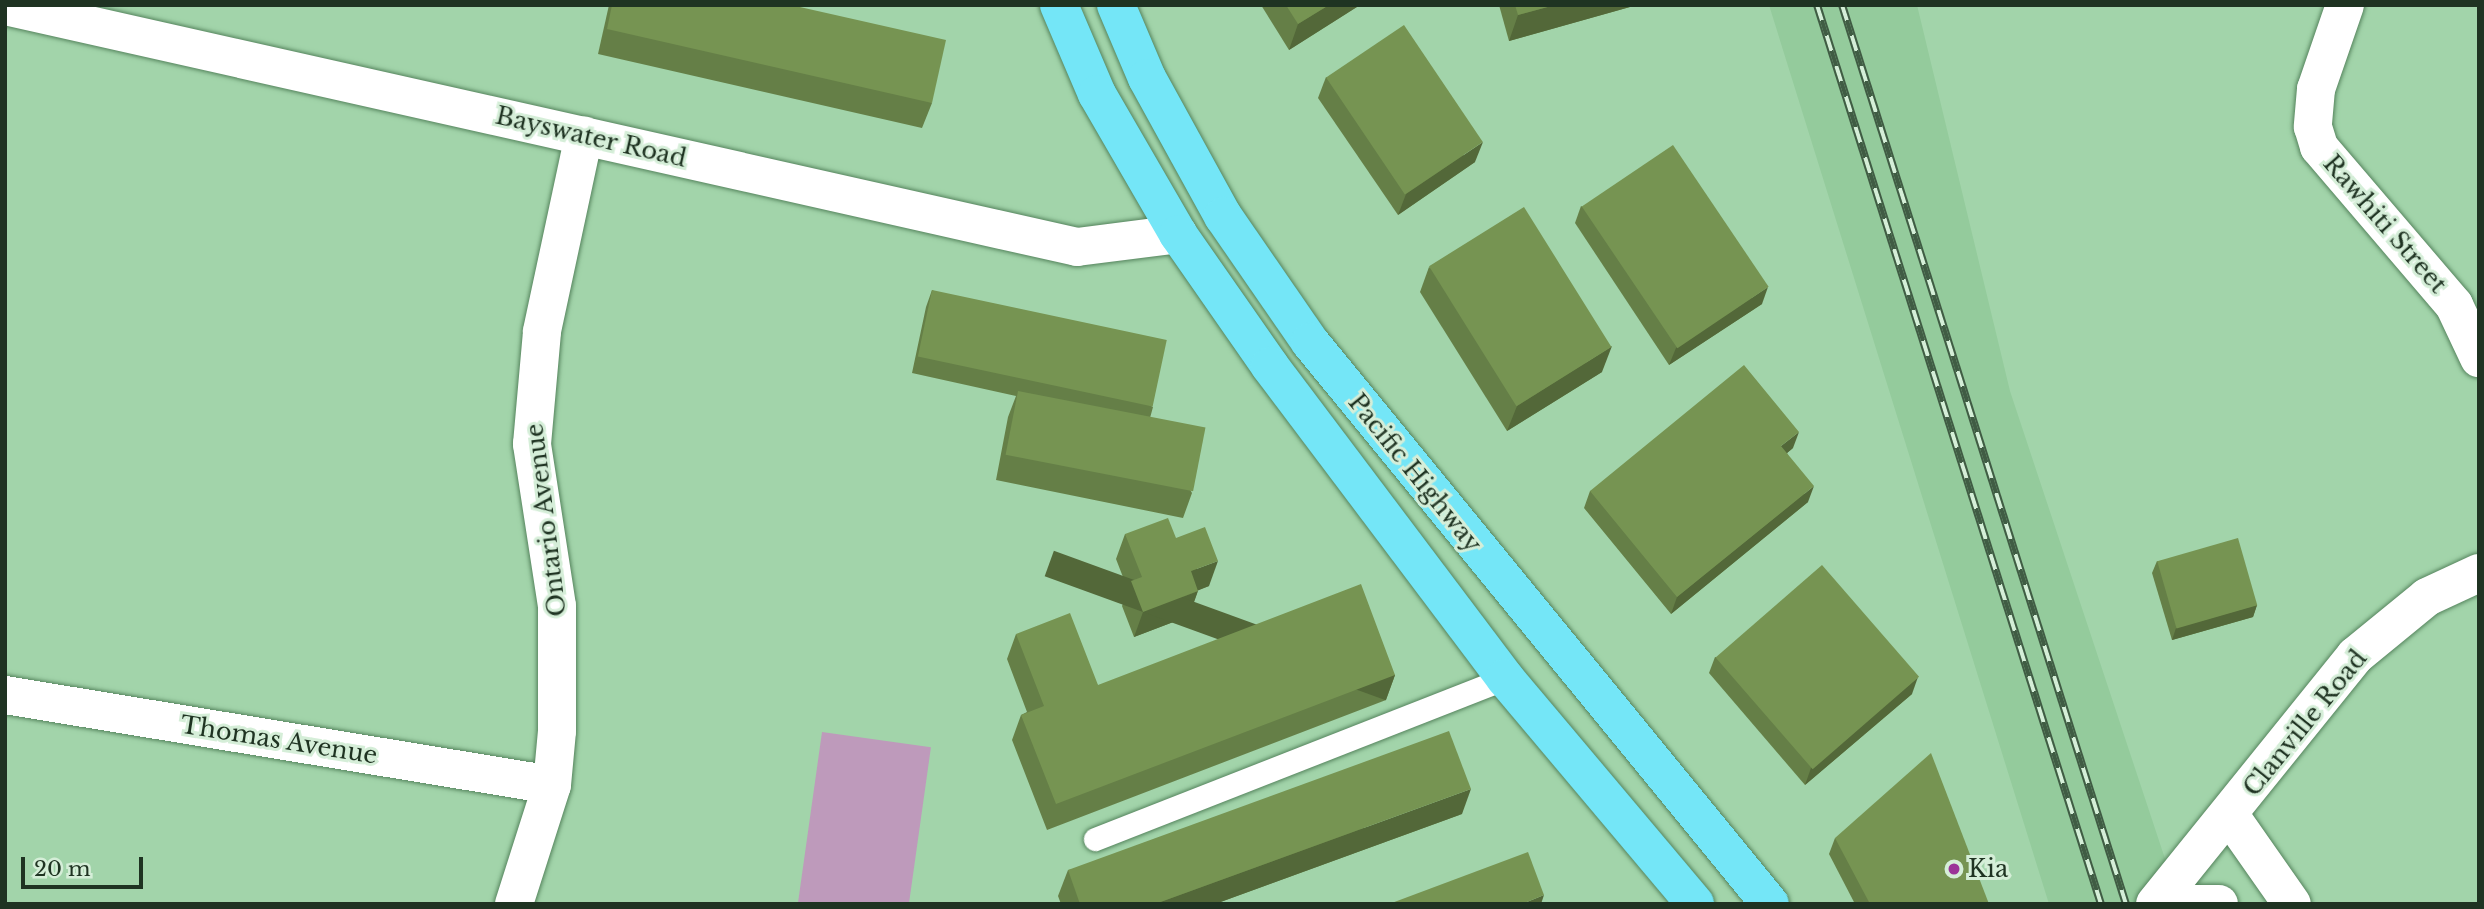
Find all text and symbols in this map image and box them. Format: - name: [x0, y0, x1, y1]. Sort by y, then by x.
- street label: Bayswater Road: [493, 101, 689, 173]
- street label: Rawhiti Street: [2317, 149, 2453, 299]
- street label: Pacific Highway: [1342, 388, 1488, 558]
- street label: Ontario Avenue: [520, 421, 572, 619]
- street label: Clanville Road: [2237, 644, 2373, 802]
- street label: Thomas Avenue: [178, 710, 380, 770]
- scale bar: [24, 842, 147, 886]
- place label: Kia: [1968, 855, 2008, 883]
- text: 20 m: [34, 856, 91, 882]
- marker: Kia: [1946, 861, 1962, 877]

